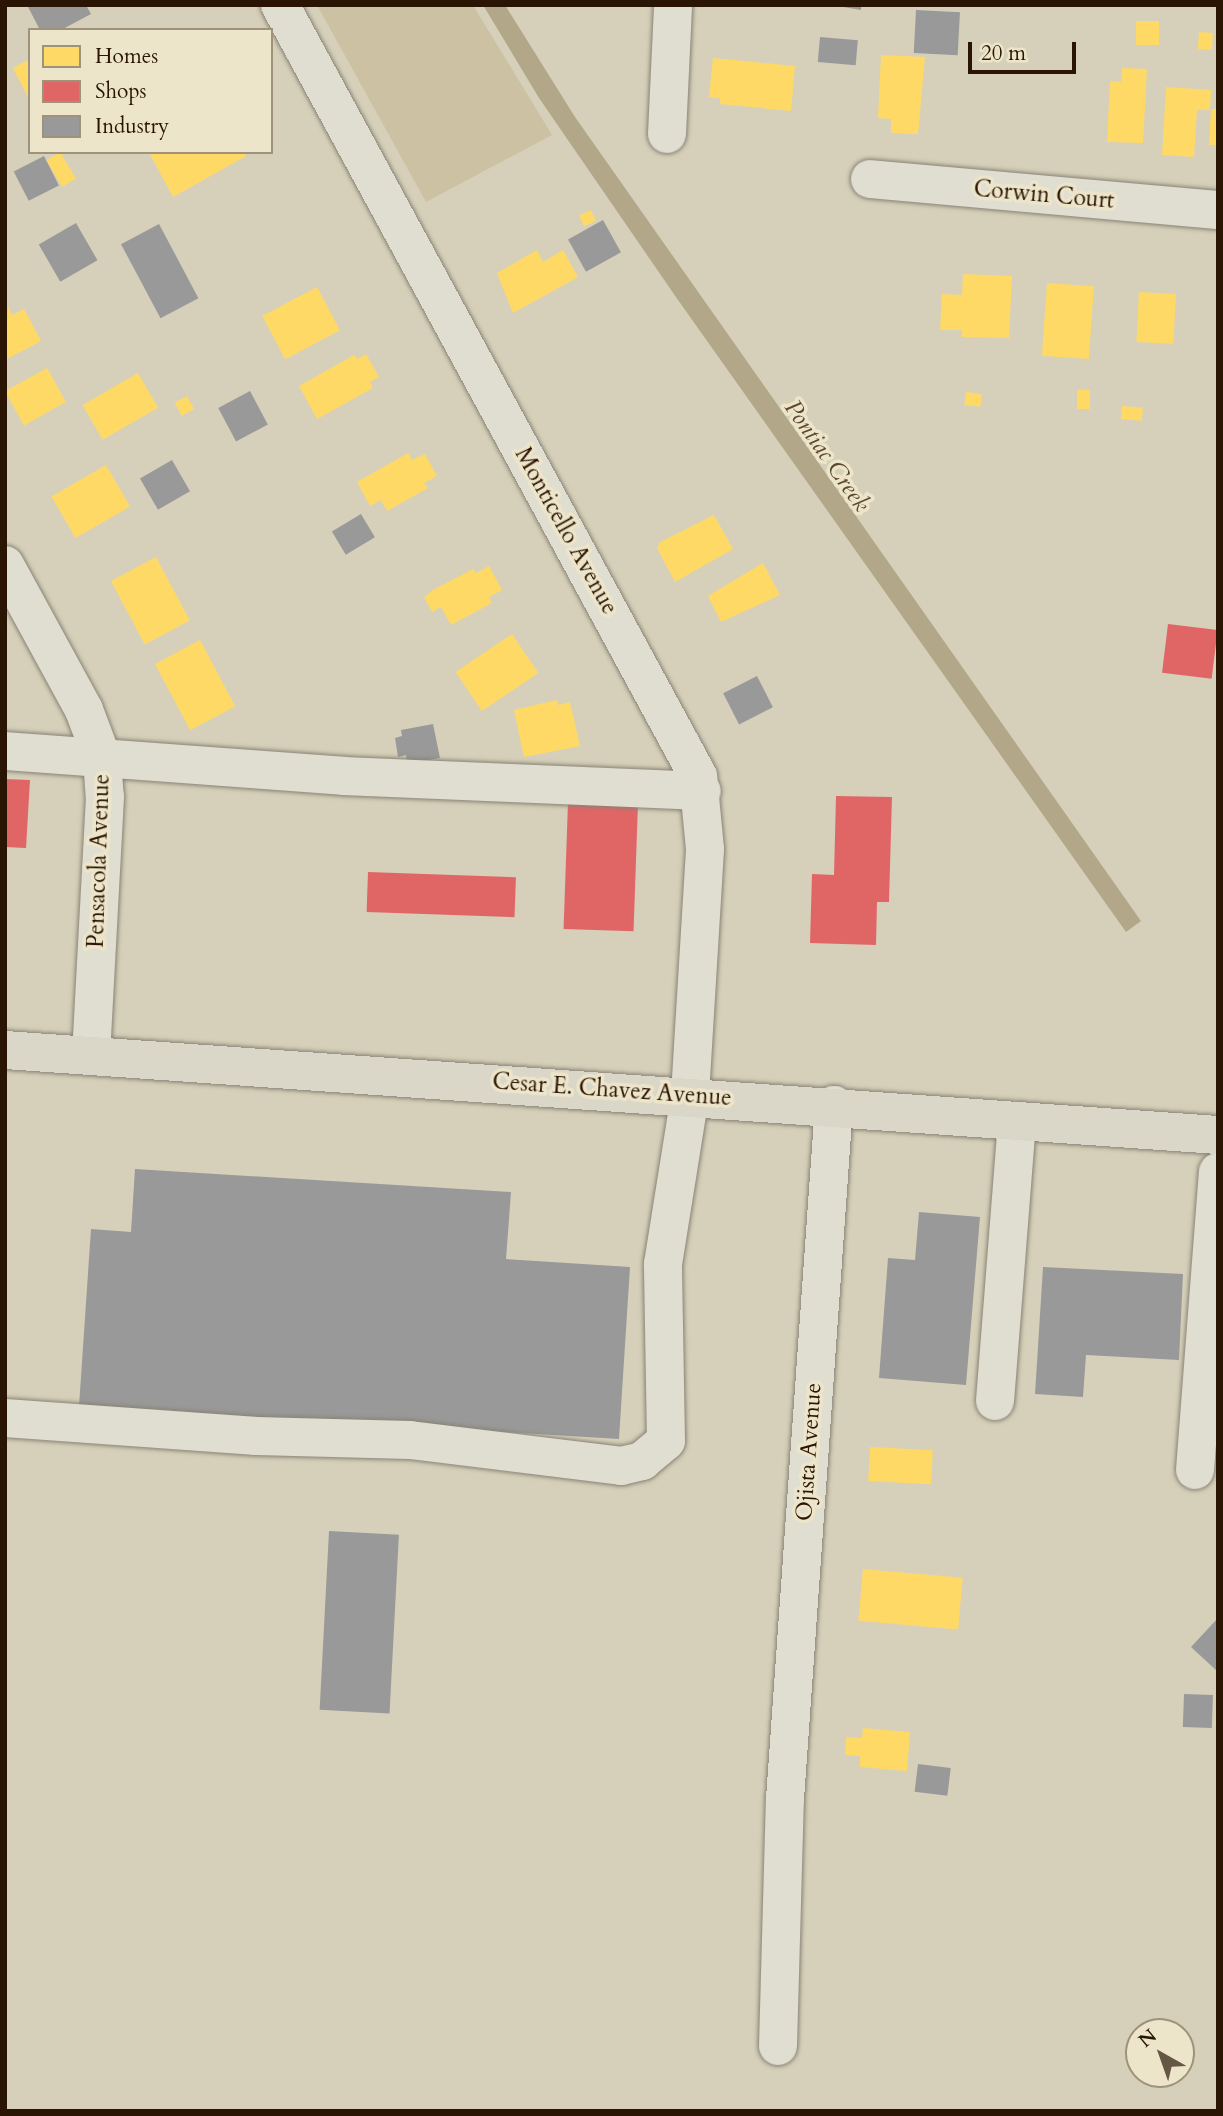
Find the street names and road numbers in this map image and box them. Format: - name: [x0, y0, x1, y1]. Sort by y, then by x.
- street label: Corwin Court: [973, 175, 1115, 215]
- street label: Monticello Avenue: [509, 443, 623, 619]
- street label: Pensacola Avenue: [82, 773, 116, 949]
- street label: Cesar E. Chavez Avenue: [491, 1068, 733, 1112]
- street label: Ojista Avenue: [790, 1382, 828, 1522]

